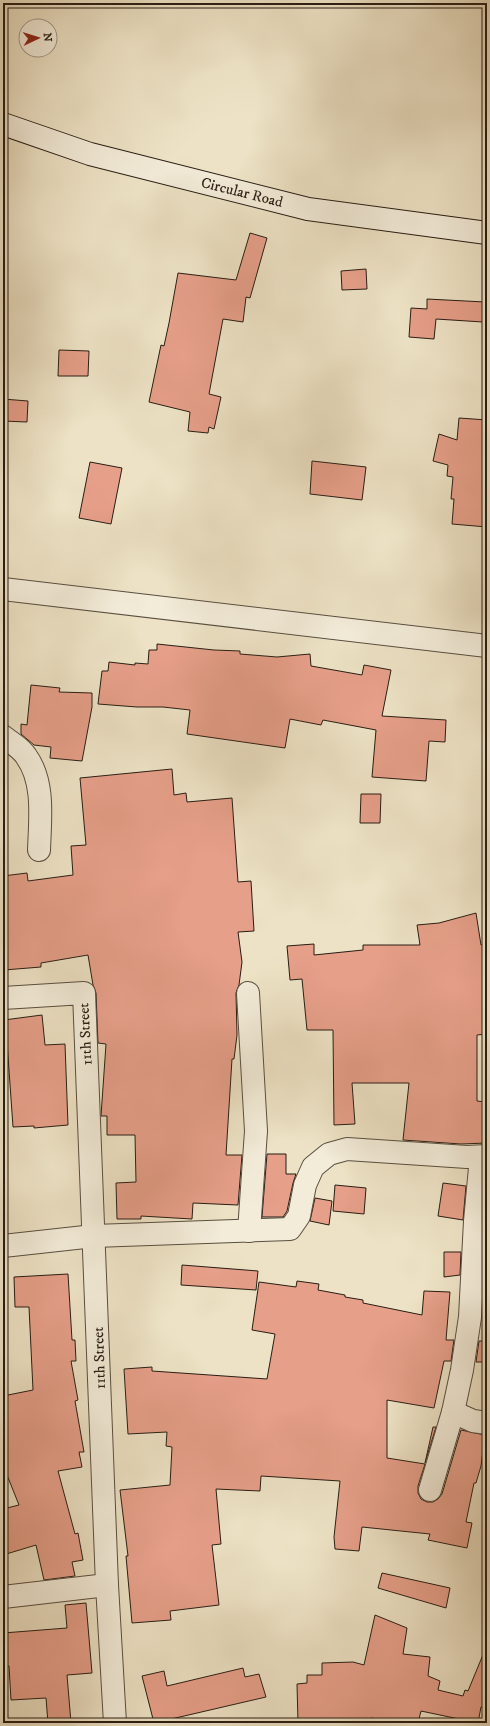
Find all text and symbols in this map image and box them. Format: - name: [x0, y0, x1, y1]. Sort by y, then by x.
- north arrow: [18, 18, 58, 58]
- text: N: [40, 32, 54, 42]
- street label: Circular Road: [199, 173, 285, 212]
- street label: 11th Street: [74, 1002, 97, 1066]
- street label: 11th Street: [89, 1326, 110, 1389]

